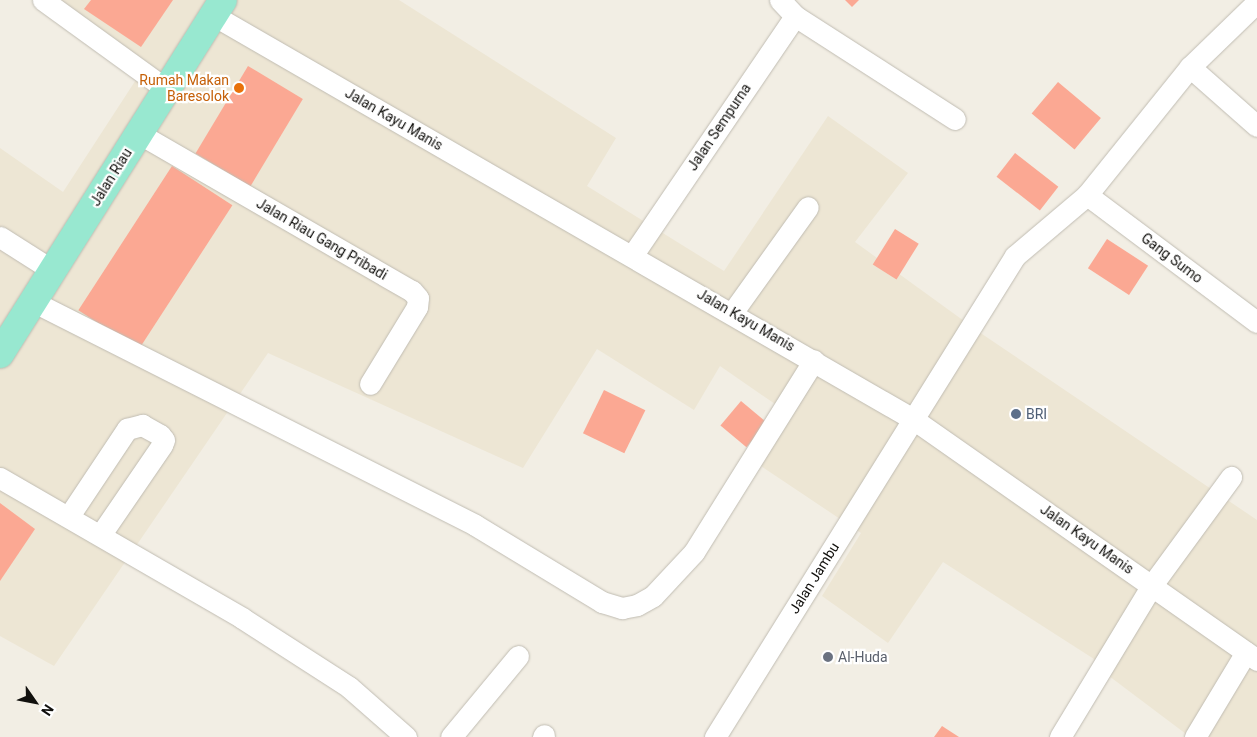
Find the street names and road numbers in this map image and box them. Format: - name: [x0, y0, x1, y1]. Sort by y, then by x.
- street label: Jalan Sempurna: [684, 80, 754, 174]
- street label: Jalan Kayu Manis: [342, 84, 446, 154]
- street label: Jalan Riau: [87, 145, 135, 209]
- street label: Jalan Riau Gang Pribadi: [254, 195, 390, 283]
- street label: Gang Sumo: [1138, 229, 1206, 287]
- street label: Jalan Kayu Manis: [694, 285, 798, 355]
- street label: Jalan Kayu Manis: [1037, 501, 1137, 577]
- street label: Jalan Jambu: [785, 539, 843, 617]

